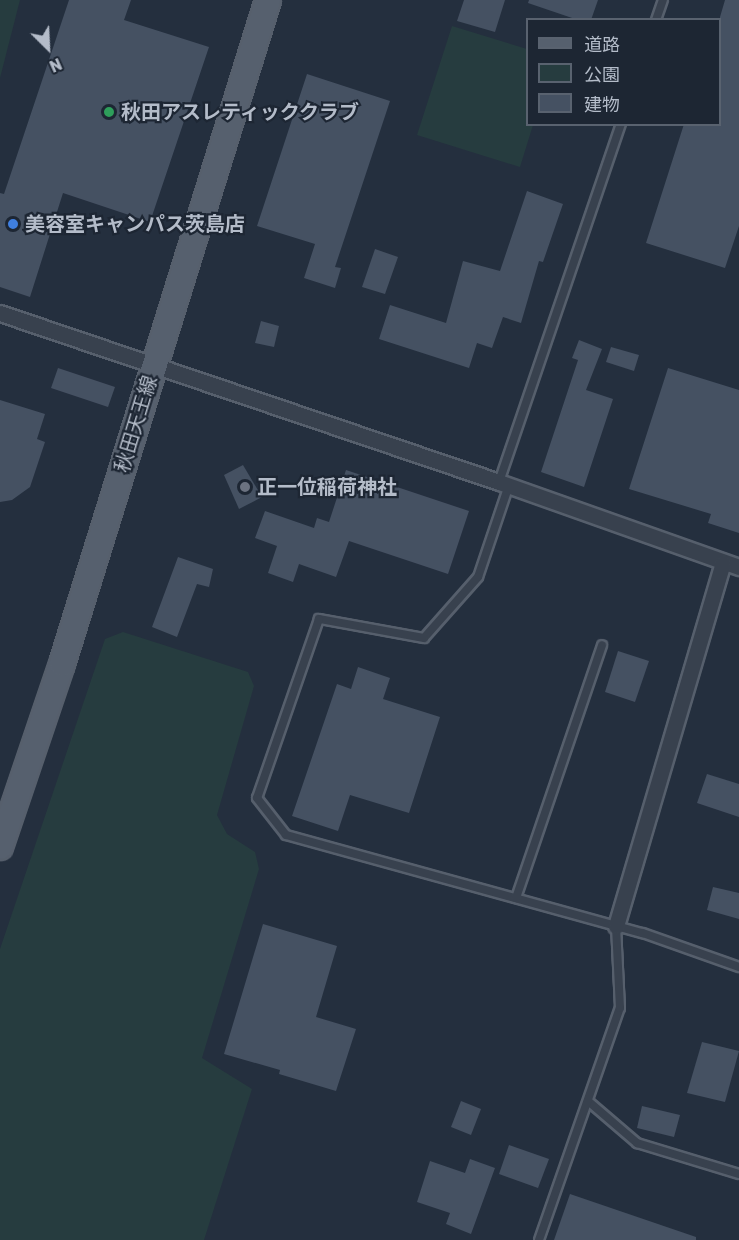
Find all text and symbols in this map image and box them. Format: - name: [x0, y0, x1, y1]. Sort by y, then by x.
- north arrow: [18, 18, 78, 78]
- legend: [526, 18, 721, 126]
- text: 道路: [584, 34, 620, 56]
- text: N: [46, 54, 65, 76]
- text: 公園: [584, 64, 620, 86]
- text: 建物: [584, 94, 620, 116]
- place label: 秋田アスレティッククラブ: [121, 100, 361, 124]
- marker: 秋田アスレティッククラブ: [102, 105, 116, 119]
- place label: 美容室キャンパス茨島店: [25, 212, 245, 236]
- marker: 美容室キャンパス茨島店: [6, 217, 20, 231]
- street label: 秋田天王線: [110, 373, 162, 475]
- place label: 正一位稲荷神社: [257, 475, 397, 499]
- marker: 正一位稲荷神社: [238, 480, 252, 494]

